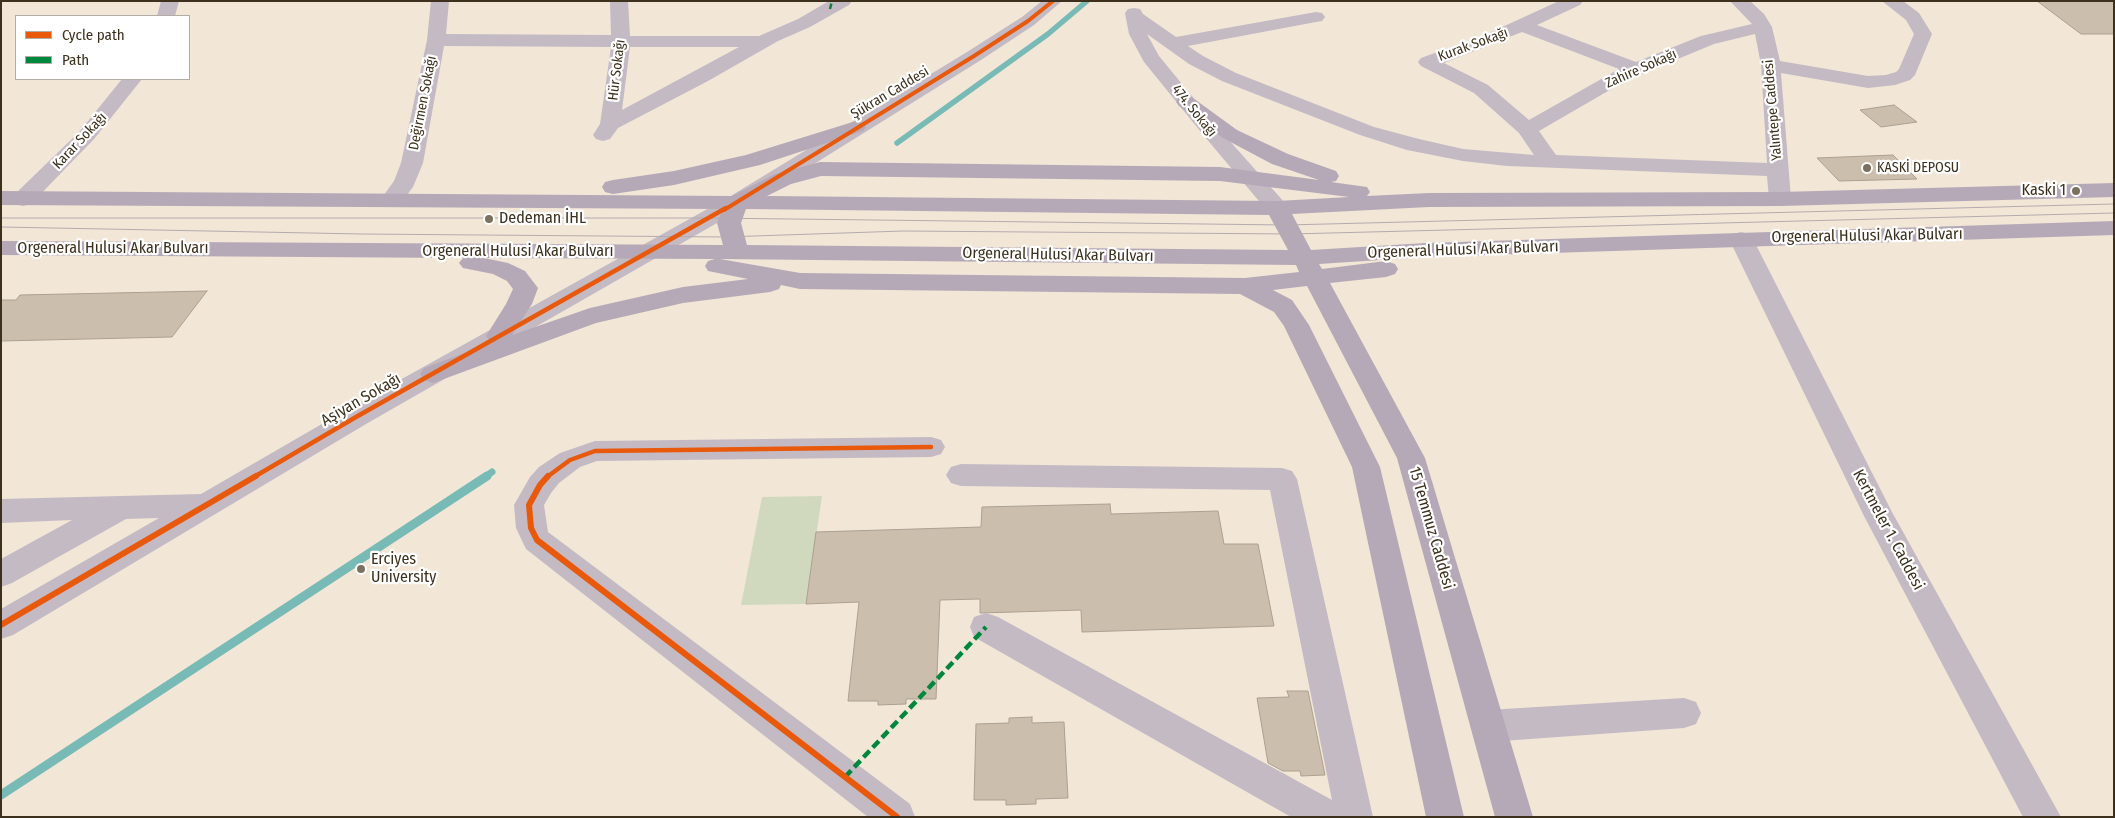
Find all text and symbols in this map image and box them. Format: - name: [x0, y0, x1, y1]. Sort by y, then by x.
- legend: [15, 15, 190, 80]
- street label: Kurak Sokağı: [1436, 25, 1510, 65]
- text: Cycle path: [62, 26, 125, 44]
- street label: Hür Sokağı: [605, 38, 629, 102]
- street label: Zahire Sokağı: [1603, 46, 1679, 92]
- text: Path: [62, 51, 89, 69]
- street label: Değirmen Sokağı: [406, 54, 440, 152]
- street label: Yalıntepe Caddesi: [1760, 59, 1786, 161]
- street label: Şükran Caddesi: [848, 63, 932, 123]
- street label: 474. Sokağı: [1168, 82, 1220, 140]
- street label: Karar Sokağı: [50, 109, 110, 173]
- place label: KASKİ DEPOSU: [1877, 160, 1959, 176]
- marker: KASKİ DEPOSU: [1861, 162, 1873, 174]
- place label: Kaski 1: [2022, 181, 2066, 201]
- marker: Kaski 1: [2070, 185, 2082, 197]
- place label: Dedeman İHL: [499, 209, 586, 229]
- marker: Dedeman İHL: [483, 213, 495, 225]
- street label: Orgeneral Hulusi Akar Bulvarı: [1771, 225, 1963, 247]
- street label: Orgeneral Hulusi Akar Bulvarı: [1367, 237, 1559, 263]
- street label: Orgeneral Hulusi Akar Bulvarı: [17, 239, 209, 259]
- street label: Orgeneral Hulusi Akar Bulvarı: [422, 242, 614, 262]
- street label: Orgeneral Hulusi Akar Bulvarı: [962, 244, 1154, 266]
- street label: Aşiyan Sokağı: [318, 369, 404, 431]
- street label: 15 Temmuz Caddesi: [1404, 465, 1458, 591]
- street label: Kertmeler 1. Caddesi: [1848, 466, 1928, 594]
- place label: Erciyes University: [371, 550, 436, 588]
- marker: Erciyes University: [355, 563, 367, 575]

